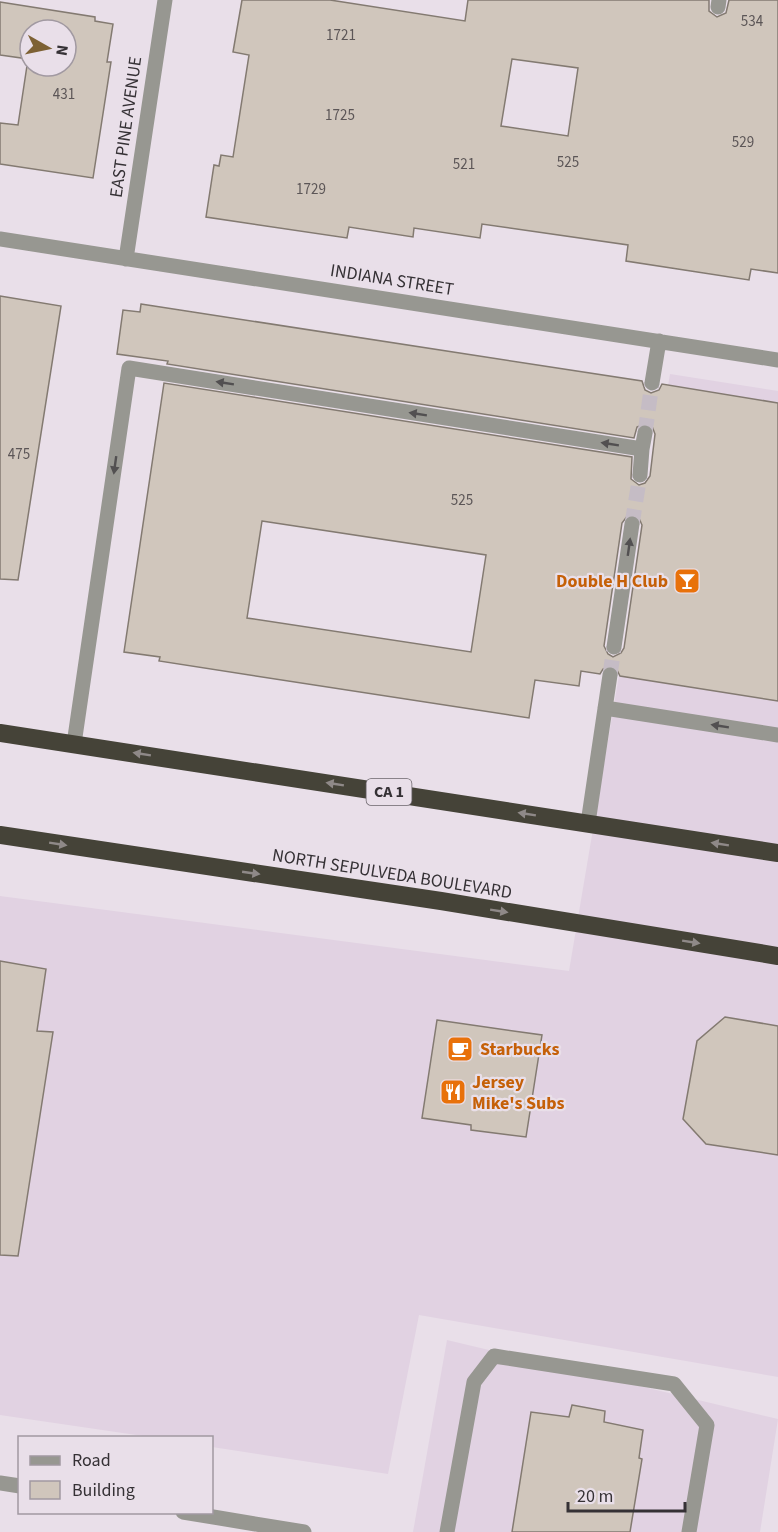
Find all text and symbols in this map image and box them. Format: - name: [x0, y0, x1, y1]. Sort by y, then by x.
- house number: 534: [741, 11, 764, 32]
- north arrow: [18, 18, 78, 78]
- house number: 1721: [326, 25, 356, 46]
- text: N: [50, 43, 74, 57]
- street label: EAST PINE AVENUE: [104, 55, 148, 199]
- house number: 431: [53, 84, 75, 105]
- house number: 1725: [325, 105, 355, 126]
- house number: 529: [732, 132, 754, 153]
- house number: 525: [557, 152, 579, 173]
- house number: 521: [453, 154, 475, 175]
- house number: 1729: [296, 179, 326, 200]
- street label: INDIANA STREET: [328, 258, 456, 302]
- one-way arrow: [215, 379, 234, 388]
- one-way arrow: [408, 409, 427, 418]
- one-way arrow: [601, 439, 620, 448]
- house number: 475: [8, 444, 30, 465]
- one-way arrow: [111, 456, 120, 475]
- house number: 525: [451, 490, 473, 511]
- one-way arrow: [624, 538, 633, 557]
- bar icon: Double H Club: [672, 566, 702, 596]
- place label: Double H Club: [556, 569, 668, 594]
- one-way arrow: [711, 722, 730, 731]
- one-way arrow: [132, 750, 151, 759]
- road number: CA 1: [366, 779, 412, 805]
- one-way arrow: [325, 780, 344, 789]
- one-way arrow: [518, 809, 537, 818]
- one-way arrow: [711, 839, 730, 848]
- one-way arrow: [48, 840, 67, 849]
- street label: NORTH SEPULVEDA BOULEVARD: [270, 843, 514, 905]
- one-way arrow: [241, 869, 260, 878]
- one-way arrow: [489, 907, 508, 916]
- one-way arrow: [682, 938, 701, 947]
- cafe icon: Starbucks: [445, 1034, 475, 1064]
- place label: Starbucks: [480, 1037, 560, 1062]
- place label: Jersey Mike's Subs: [472, 1070, 564, 1116]
- restaurant icon: Jersey Mike's Subs: [438, 1077, 468, 1107]
- legend: [18, 1436, 213, 1514]
- text: Road: [72, 1448, 111, 1473]
- scale bar: [568, 1475, 685, 1513]
- text: Building: [72, 1478, 135, 1503]
- text: 20 m: [577, 1484, 613, 1509]

